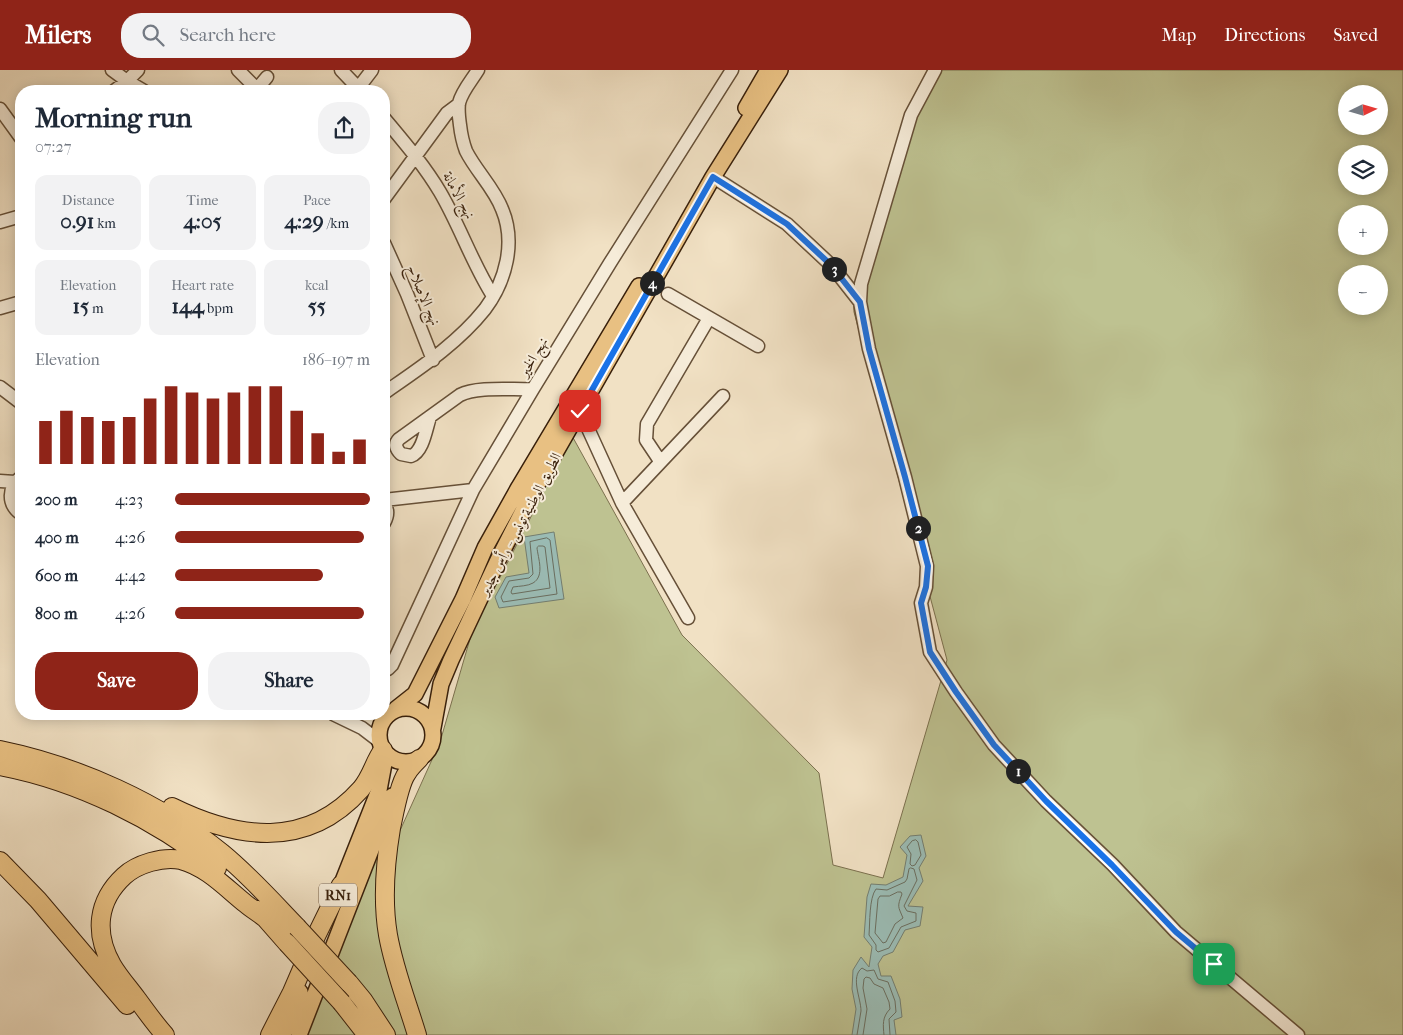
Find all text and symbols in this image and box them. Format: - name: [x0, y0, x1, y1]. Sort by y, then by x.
- search box: [121, 13, 471, 58]
- text: Milers: [25, 21, 91, 49]
- icon: search: [139, 21, 167, 49]
- text: Search here: [179, 24, 276, 46]
- text: Map: [1162, 25, 1196, 46]
- text: Directions: [1224, 25, 1305, 46]
- text: Saved: [1333, 25, 1378, 46]
- north arrow: [1338, 85, 1388, 135]
- map controls: [1338, 85, 1388, 315]
- text: Morning run: [35, 101, 192, 134]
- button: share: [318, 102, 370, 154]
- text: 07:27: [35, 137, 71, 156]
- button: layers: [1338, 145, 1388, 195]
- street label: نهج الأمانة: [434, 167, 481, 224]
- text: Distance: [62, 192, 114, 209]
- text: Time: [187, 192, 218, 209]
- text: Pace: [303, 192, 331, 209]
- button: +: [1338, 205, 1388, 255]
- text: 0.91: [60, 209, 94, 233]
- text: 4:05: [183, 209, 222, 233]
- text: 4:29: [285, 209, 324, 233]
- text: km: [94, 215, 116, 232]
- text: /km: [324, 215, 349, 232]
- pin: 3: [822, 256, 846, 282]
- text: 3: [832, 261, 837, 278]
- street label: نهج الإصلاح: [399, 262, 445, 330]
- button: −: [1338, 265, 1388, 315]
- pin: 4: [640, 270, 664, 296]
- text: 4: [648, 275, 657, 292]
- text: Elevation: [60, 277, 116, 294]
- text: Heart rate: [171, 277, 234, 294]
- text: kcal: [305, 277, 329, 294]
- text: 15: [73, 294, 89, 318]
- text: 144: [172, 294, 204, 318]
- text: 55: [308, 294, 326, 318]
- text: m: [89, 300, 104, 317]
- text: bpm: [204, 300, 233, 317]
- street label: نهج الخير: [513, 334, 556, 384]
- text: Elevation: [35, 350, 100, 369]
- text: 186–197 m: [302, 350, 370, 369]
- pin: [559, 390, 601, 432]
- icon: check: [566, 397, 594, 425]
- street label: الطريق الوطنية تونس - رأس جدير: [472, 449, 566, 601]
- text: 200 m: [35, 490, 78, 509]
- text: 4:23: [115, 490, 143, 509]
- pin: 2: [906, 516, 930, 540]
- text: 2: [915, 520, 922, 537]
- text: 400 m: [35, 528, 79, 547]
- text: 4:26: [115, 528, 145, 547]
- text: 600 m: [35, 566, 78, 585]
- text: 4:42: [115, 566, 146, 585]
- text: 800 m: [35, 604, 77, 623]
- text: 4:26: [115, 604, 145, 623]
- button: Save: [35, 652, 198, 710]
- button: Share: [208, 652, 370, 710]
- pin: 1: [1006, 758, 1030, 784]
- text: 1: [1016, 763, 1021, 780]
- road number: RN1: [319, 884, 357, 906]
- pin: [1193, 943, 1235, 985]
- icon: arrive: [1200, 950, 1228, 978]

